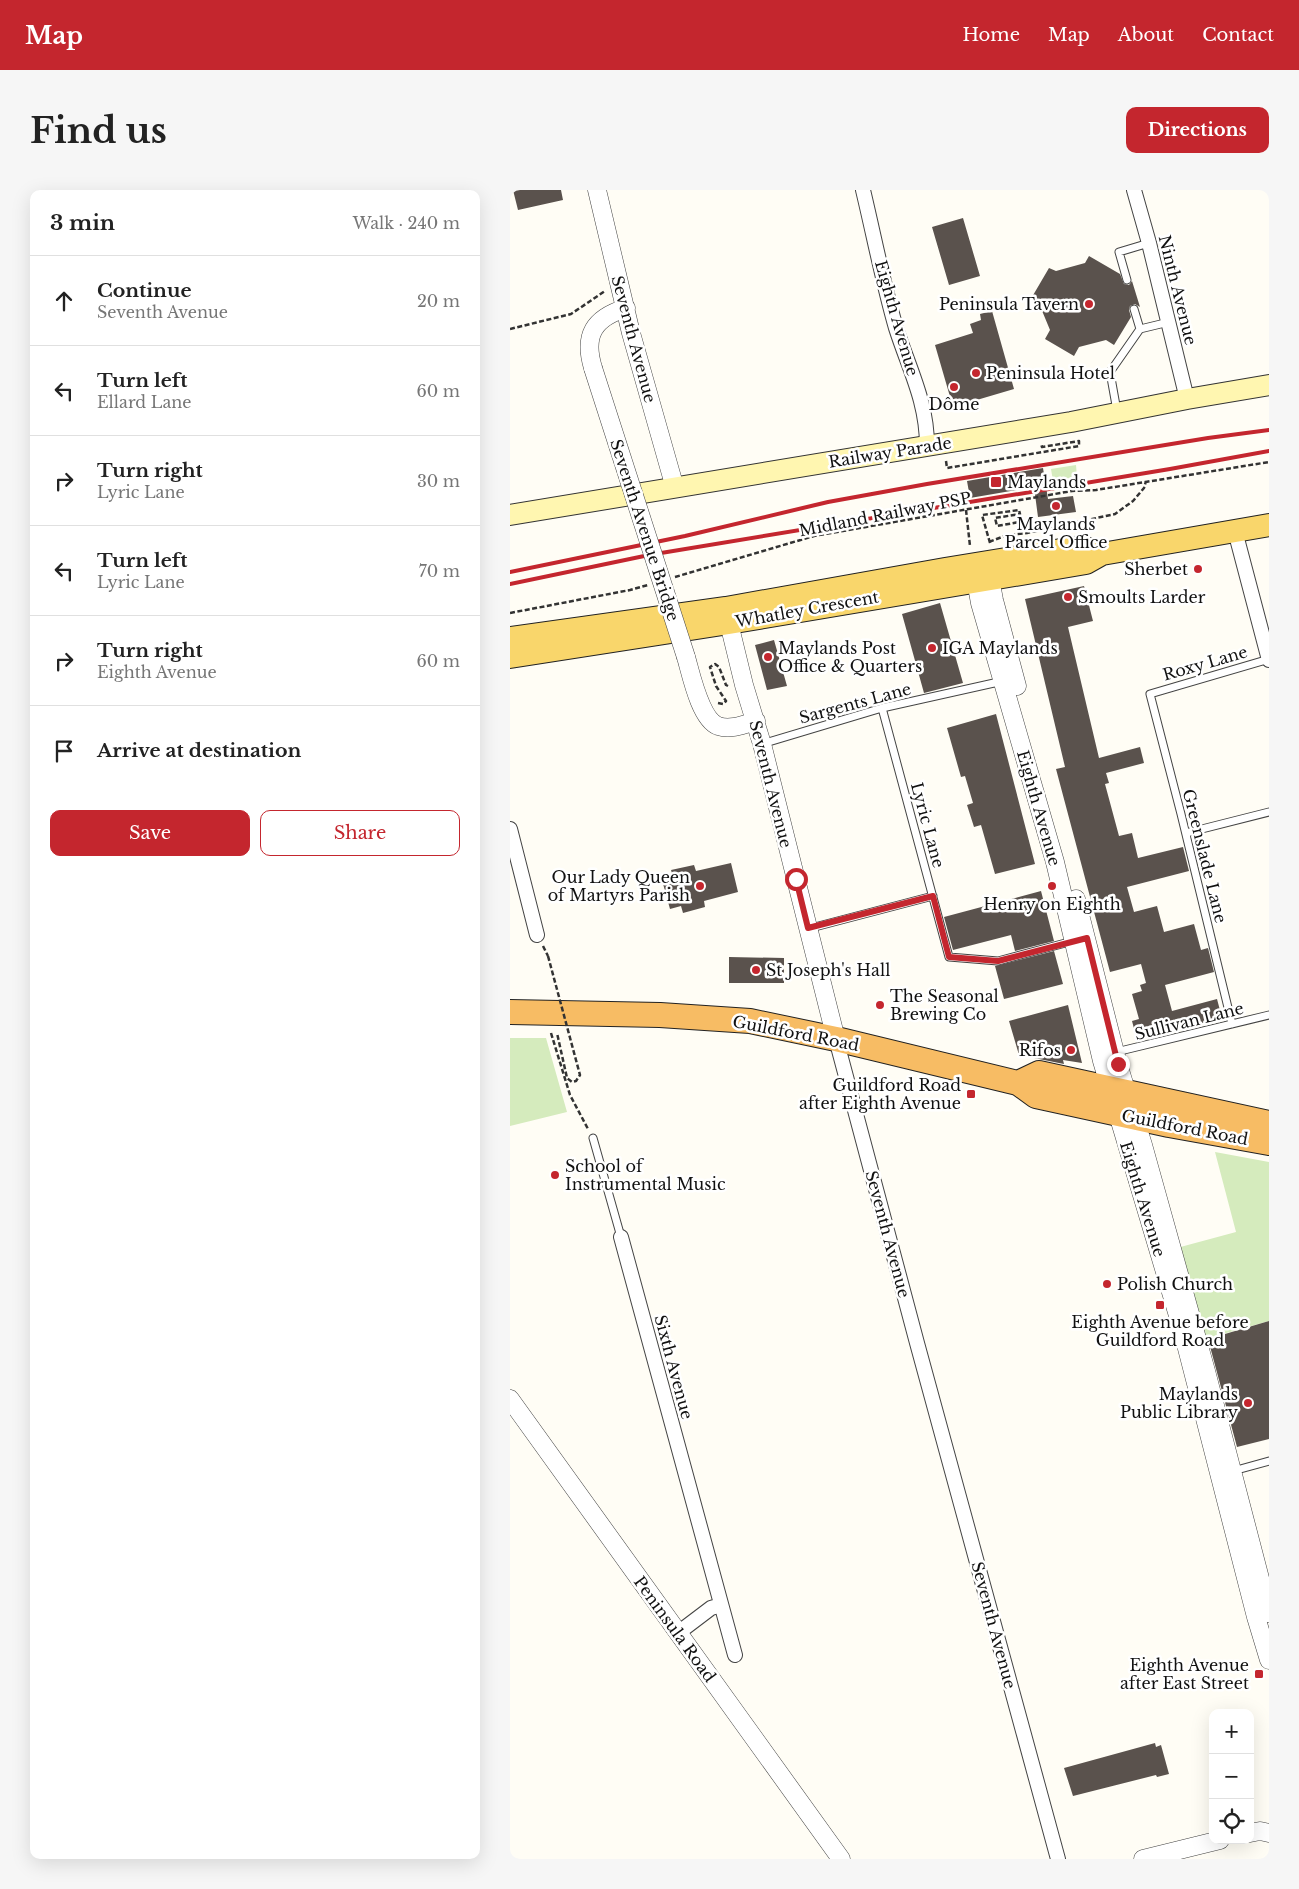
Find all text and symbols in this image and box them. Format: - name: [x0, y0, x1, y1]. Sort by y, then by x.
- text: Map: [25, 21, 83, 50]
- text: Home: [962, 24, 1020, 46]
- text: Map: [1048, 24, 1090, 46]
- text: About: [1118, 24, 1174, 46]
- text: Contact: [1202, 24, 1274, 46]
- button: Directions: [1126, 107, 1269, 153]
- text: Find us: [30, 109, 167, 152]
- text: 3 min: [50, 210, 115, 236]
- text: Walk · 240 m: [353, 213, 460, 233]
- street label: Ninth Avenue: [1155, 233, 1201, 347]
- street label: Eighth Avenue: [871, 258, 923, 378]
- street label: Seventh Avenue: [607, 273, 661, 405]
- text: Continue: [97, 279, 192, 302]
- icon: ahead: [50, 287, 78, 315]
- text: 20 m: [417, 291, 460, 311]
- place label: Peninsula Tavern: [939, 294, 1079, 314]
- marker: Peninsula Tavern: [1083, 298, 1095, 310]
- text: Seventh Avenue: [97, 302, 228, 322]
- place label: Peninsula Hotel: [986, 363, 1115, 383]
- marker: Peninsula Hotel: [970, 367, 982, 379]
- text: Turn left: [97, 369, 188, 392]
- icon: left: [50, 377, 78, 405]
- text: 60 m: [417, 381, 460, 401]
- marker: Dôme: [948, 381, 960, 393]
- text: Ellard Lane: [97, 392, 191, 412]
- place label: Dôme: [929, 394, 979, 414]
- street label: Railway Parade: [827, 432, 953, 472]
- street label: Seventh Avenue Bridge: [606, 436, 684, 624]
- text: Turn right: [97, 459, 203, 482]
- icon: right: [50, 467, 78, 495]
- text: 30 m: [417, 471, 460, 491]
- place label: Maylands: [1007, 472, 1086, 492]
- marker: Maylands: [989, 475, 1003, 489]
- text: Lyric Lane: [97, 482, 185, 502]
- street label: Midland Railway PSP: [797, 488, 973, 540]
- marker: Maylands Parcel Office: [1050, 500, 1062, 512]
- place label: Maylands Parcel Office: [1004, 514, 1108, 552]
- text: Turn left: [97, 549, 188, 572]
- icon: left: [50, 557, 78, 585]
- place label: Sherbet: [1124, 559, 1188, 579]
- text: 70 m: [419, 561, 460, 581]
- marker: Sherbet: [1192, 563, 1204, 575]
- text: Lyric Lane: [97, 572, 185, 592]
- street label: Whatley Crescent: [733, 587, 880, 632]
- place label: Smoults Larder: [1078, 587, 1206, 607]
- marker: Smoults Larder: [1062, 591, 1074, 603]
- place label: Maylands Post Office & Quarters: [778, 638, 922, 676]
- place label: IGA Maylands: [942, 638, 1058, 658]
- text: Turn right: [97, 639, 203, 662]
- street label: Roxy Lane: [1160, 641, 1250, 685]
- marker: IGA Maylands: [926, 642, 938, 654]
- icon: right: [50, 647, 78, 675]
- text: 60 m: [417, 651, 460, 671]
- marker: Maylands Post Office & Quarters: [762, 651, 774, 663]
- text: Eighth Avenue: [97, 662, 217, 682]
- street label: Sargents Lane: [797, 678, 913, 728]
- street label: Seventh Avenue: [745, 718, 797, 850]
- icon: arrive: [50, 737, 78, 765]
- text: Arrive at destination: [97, 739, 301, 762]
- street label: Eighth Avenue: [1013, 748, 1065, 868]
- street label: Lyric Lane: [907, 780, 949, 870]
- street label: Greenslade Lane: [1179, 787, 1231, 925]
- button: Save: [50, 810, 250, 856]
- button: Share: [260, 810, 460, 856]
- place label: Our Lady Queen of Martyrs Parish: [548, 867, 690, 905]
- route start: [785, 868, 808, 891]
- marker: Our Lady Queen of Martyrs Parish: [694, 880, 706, 892]
- marker: Henry on Eighth: [1046, 880, 1058, 892]
- place label: Henry on Eighth: [983, 894, 1121, 914]
- place label: St Joseph's Hall: [766, 960, 890, 980]
- marker: St Joseph's Hall: [750, 964, 762, 976]
- place label: The Seasonal Brewing Co: [890, 986, 999, 1024]
- street label: Sullivan Lane: [1132, 998, 1246, 1044]
- marker: The Seasonal Brewing Co: [874, 999, 886, 1011]
- street label: Guildford Road: [731, 1011, 861, 1055]
- place label: Rifos: [1019, 1040, 1061, 1060]
- marker: Rifos: [1065, 1044, 1077, 1056]
- route end: [1107, 1053, 1130, 1076]
- place label: Guildford Road after Eighth Avenue: [799, 1075, 961, 1113]
- marker: Guildford Road after Eighth Avenue: [965, 1088, 977, 1100]
- street label: Guildford Road: [1120, 1105, 1250, 1149]
- street label: Eighth Avenue: [1116, 1139, 1170, 1259]
- place label: School of Instrumental Music: [565, 1156, 726, 1194]
- street label: Seventh Avenue: [861, 1168, 915, 1300]
- marker: School of Instrumental Music: [549, 1169, 561, 1181]
- place label: Polish Church: [1117, 1274, 1233, 1294]
- marker: Polish Church: [1101, 1278, 1113, 1290]
- marker: Eighth Avenue before Guildford Road: [1154, 1299, 1166, 1311]
- place label: Eighth Avenue before Guildford Road: [1071, 1312, 1249, 1350]
- street label: Sixth Avenue: [650, 1313, 698, 1421]
- place label: Maylands Public Library: [1120, 1384, 1239, 1422]
- marker: Maylands Public Library: [1242, 1397, 1254, 1409]
- street label: Seventh Avenue: [967, 1559, 1021, 1691]
- street label: Peninsula Road: [630, 1572, 720, 1686]
- place label: Eighth Avenue after East Street: [1120, 1655, 1249, 1693]
- marker: Eighth Avenue after East Street: [1253, 1668, 1265, 1680]
- map controls: [1209, 1709, 1254, 1844]
- button: +: [1209, 1709, 1254, 1754]
- button: −: [1209, 1754, 1254, 1799]
- button: locate: [1209, 1799, 1254, 1844]

